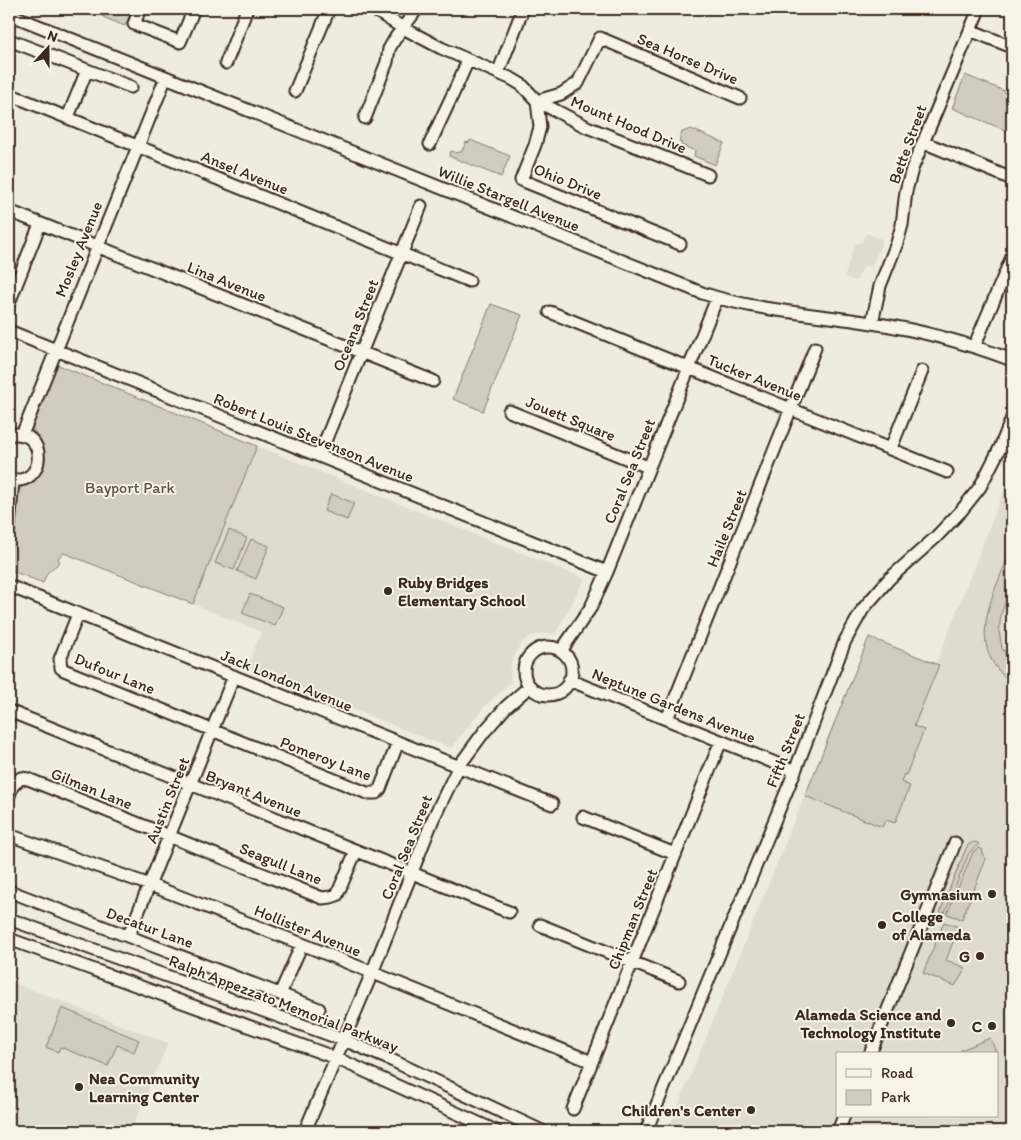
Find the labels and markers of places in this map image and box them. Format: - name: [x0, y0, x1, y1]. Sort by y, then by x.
- place label: Ruby Bridges Elementary School: [398, 573, 526, 611]
- marker: Ruby Bridges Elementary School: [382, 585, 394, 597]
- place label: Gymnasium: [900, 885, 982, 905]
- marker: Gymnasium: [986, 888, 998, 900]
- place label: College of Alameda: [892, 907, 971, 944]
- marker: College of Alameda: [876, 919, 888, 931]
- place label: G: [959, 947, 970, 966]
- marker: G: [974, 950, 986, 962]
- place label: Alameda Science and Technology Institute: [794, 1005, 941, 1043]
- marker: Alameda Science and Technology Institute: [945, 1017, 957, 1029]
- place label: C: [972, 1017, 983, 1036]
- marker: C: [986, 1020, 998, 1032]
- place label: Nea Community Learning Center: [89, 1069, 200, 1107]
- marker: Nea Community Learning Center: [73, 1081, 85, 1093]
- place label: Children's Center: [621, 1101, 742, 1120]
- marker: Children's Center: [745, 1104, 757, 1116]

